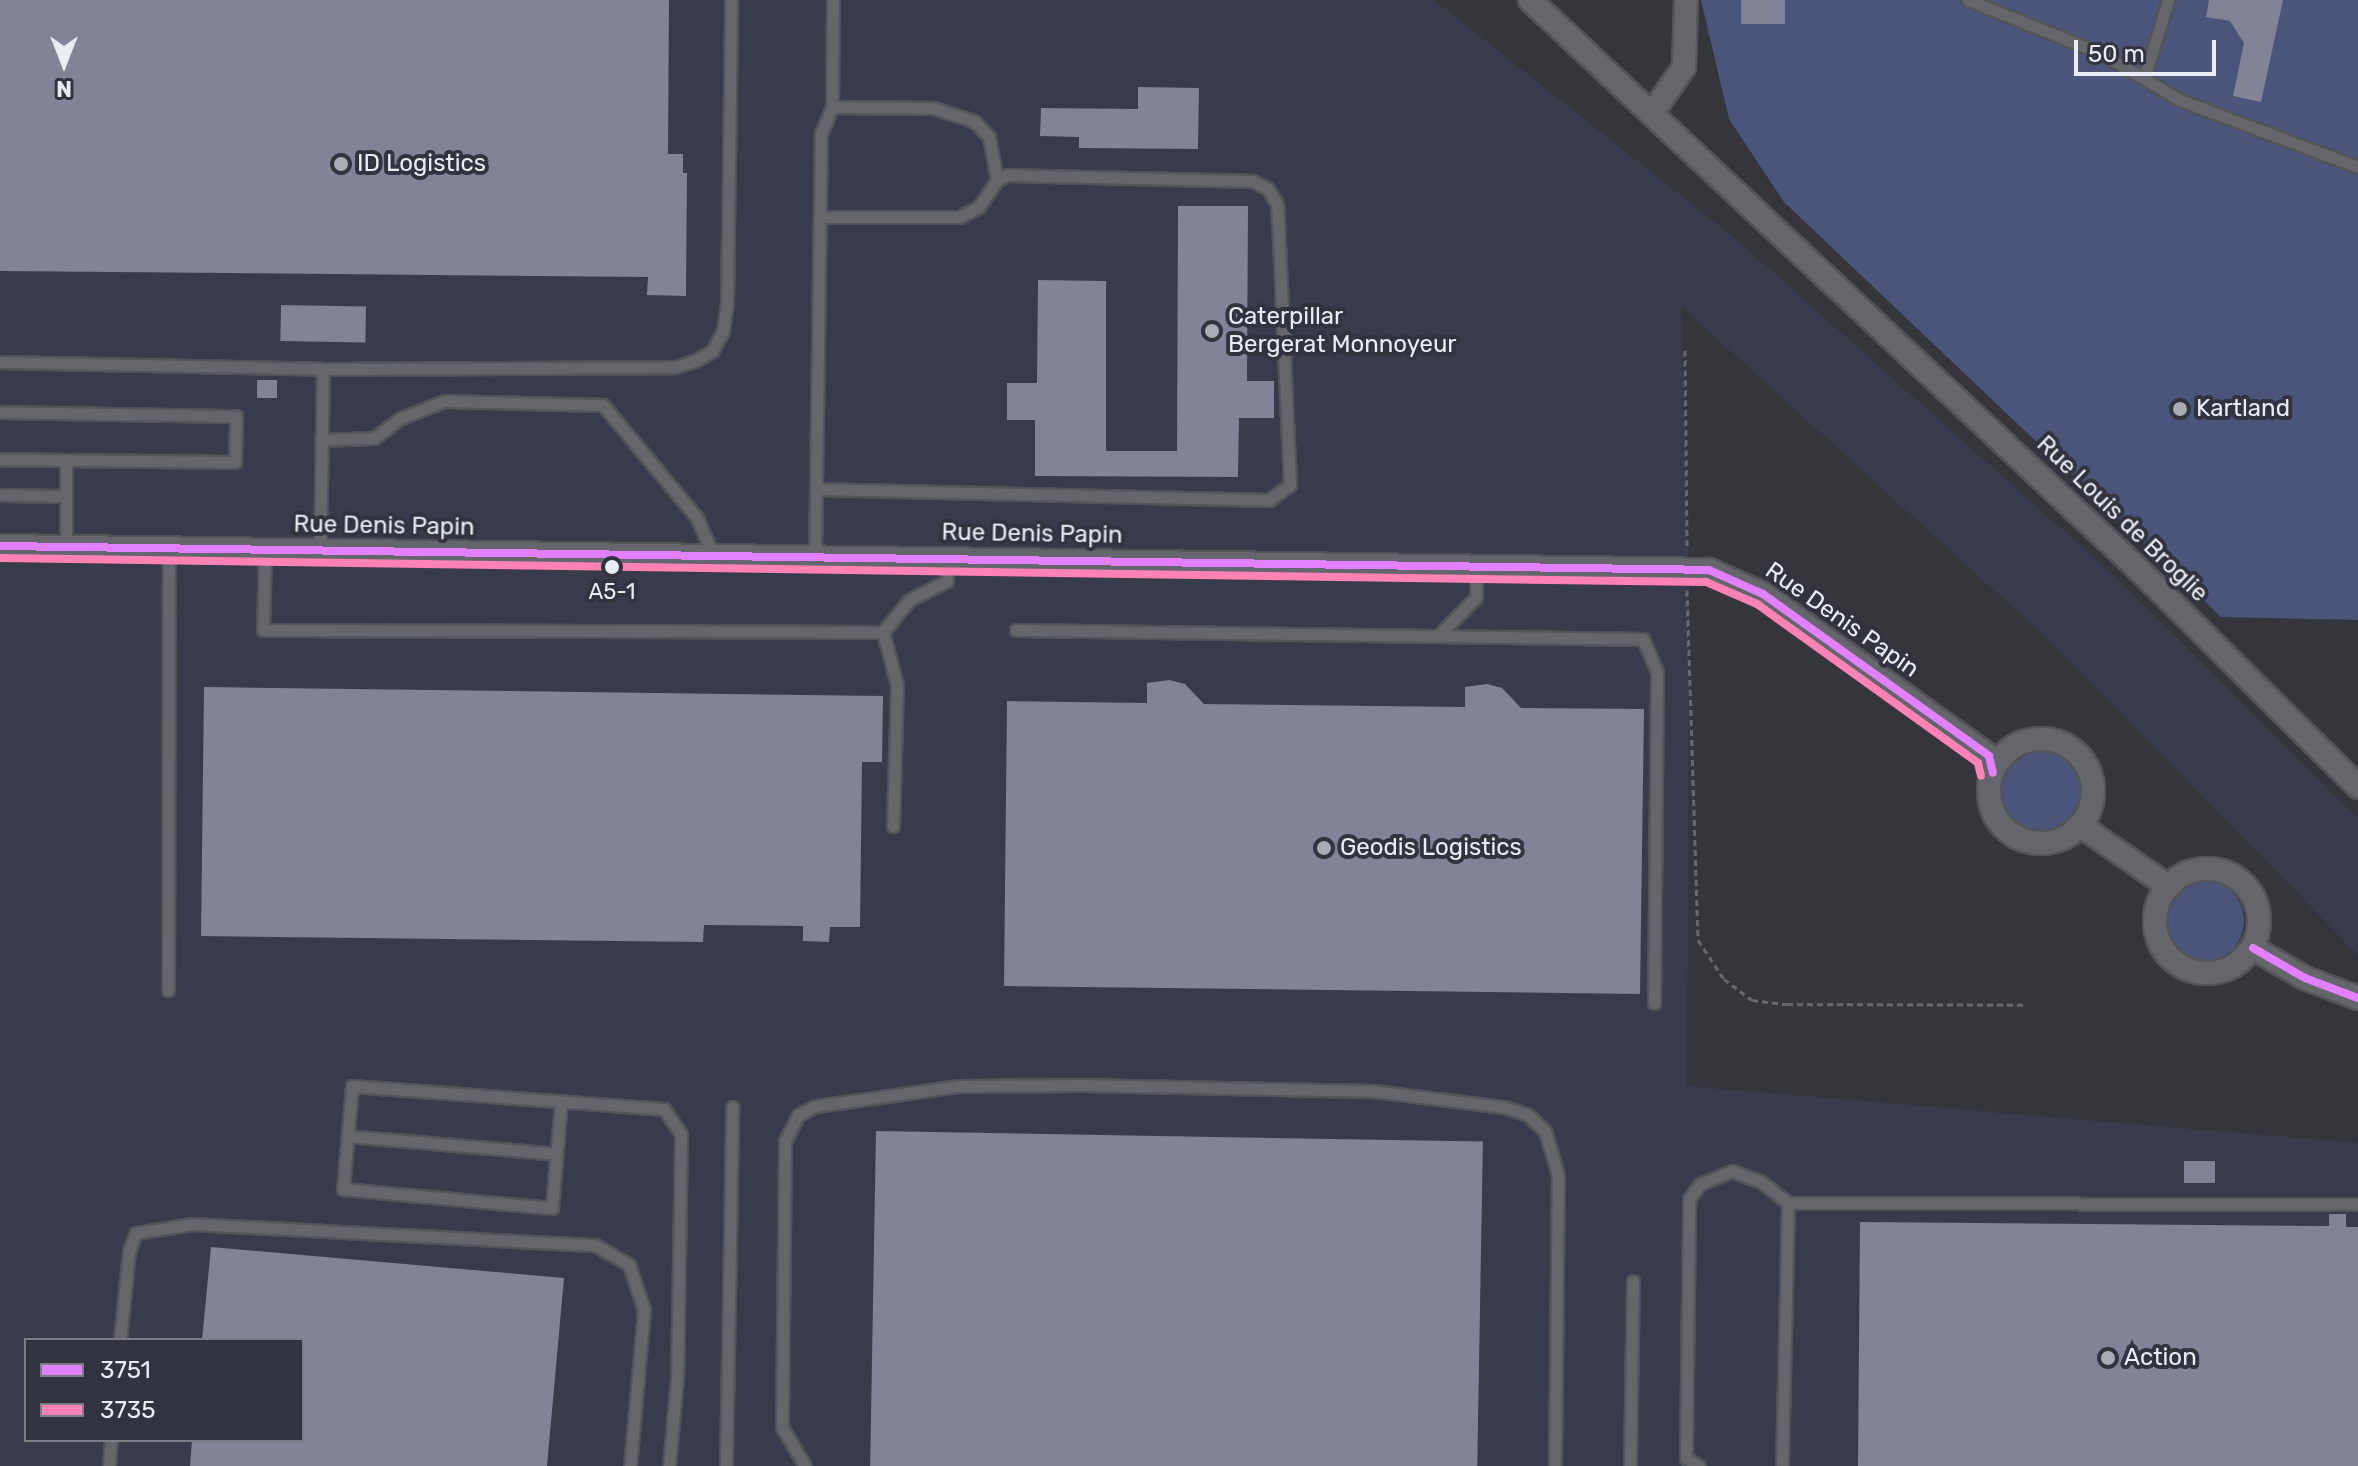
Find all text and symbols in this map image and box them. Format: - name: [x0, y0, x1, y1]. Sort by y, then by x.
- north arrow: [24, 24, 104, 104]
- scale bar: [2078, 24, 2220, 74]
- text: 50 m: [2088, 40, 2145, 68]
- text: N: [56, 75, 72, 102]
- place label: ID Logistics: [357, 150, 486, 178]
- marker: ID Logistics: [332, 155, 350, 173]
- place label: Caterpillar Bergerat Monnoyeur: [1228, 303, 1456, 359]
- marker: Caterpillar Bergerat Monnoyeur: [1203, 322, 1221, 340]
- place label: Kartland: [2196, 395, 2290, 423]
- marker: Kartland: [2171, 400, 2189, 418]
- street label: Rue Louis de Broglie: [2030, 430, 2214, 608]
- street label: Rue Denis Papin: [293, 510, 475, 542]
- street label: Rue Denis Papin: [941, 518, 1123, 550]
- street label: Rue Denis Papin: [1760, 556, 1924, 684]
- marker: A5-1: [604, 559, 620, 575]
- place label: A5-1: [588, 579, 636, 605]
- place label: Geodis Logistics: [1340, 834, 1522, 862]
- marker: Geodis Logistics: [1315, 839, 1333, 857]
- legend: [24, 1338, 304, 1442]
- place label: Action: [2124, 1344, 2197, 1372]
- marker: Action: [2099, 1349, 2117, 1367]
- text: 3751: [100, 1356, 151, 1384]
- text: 3735: [100, 1396, 155, 1424]

